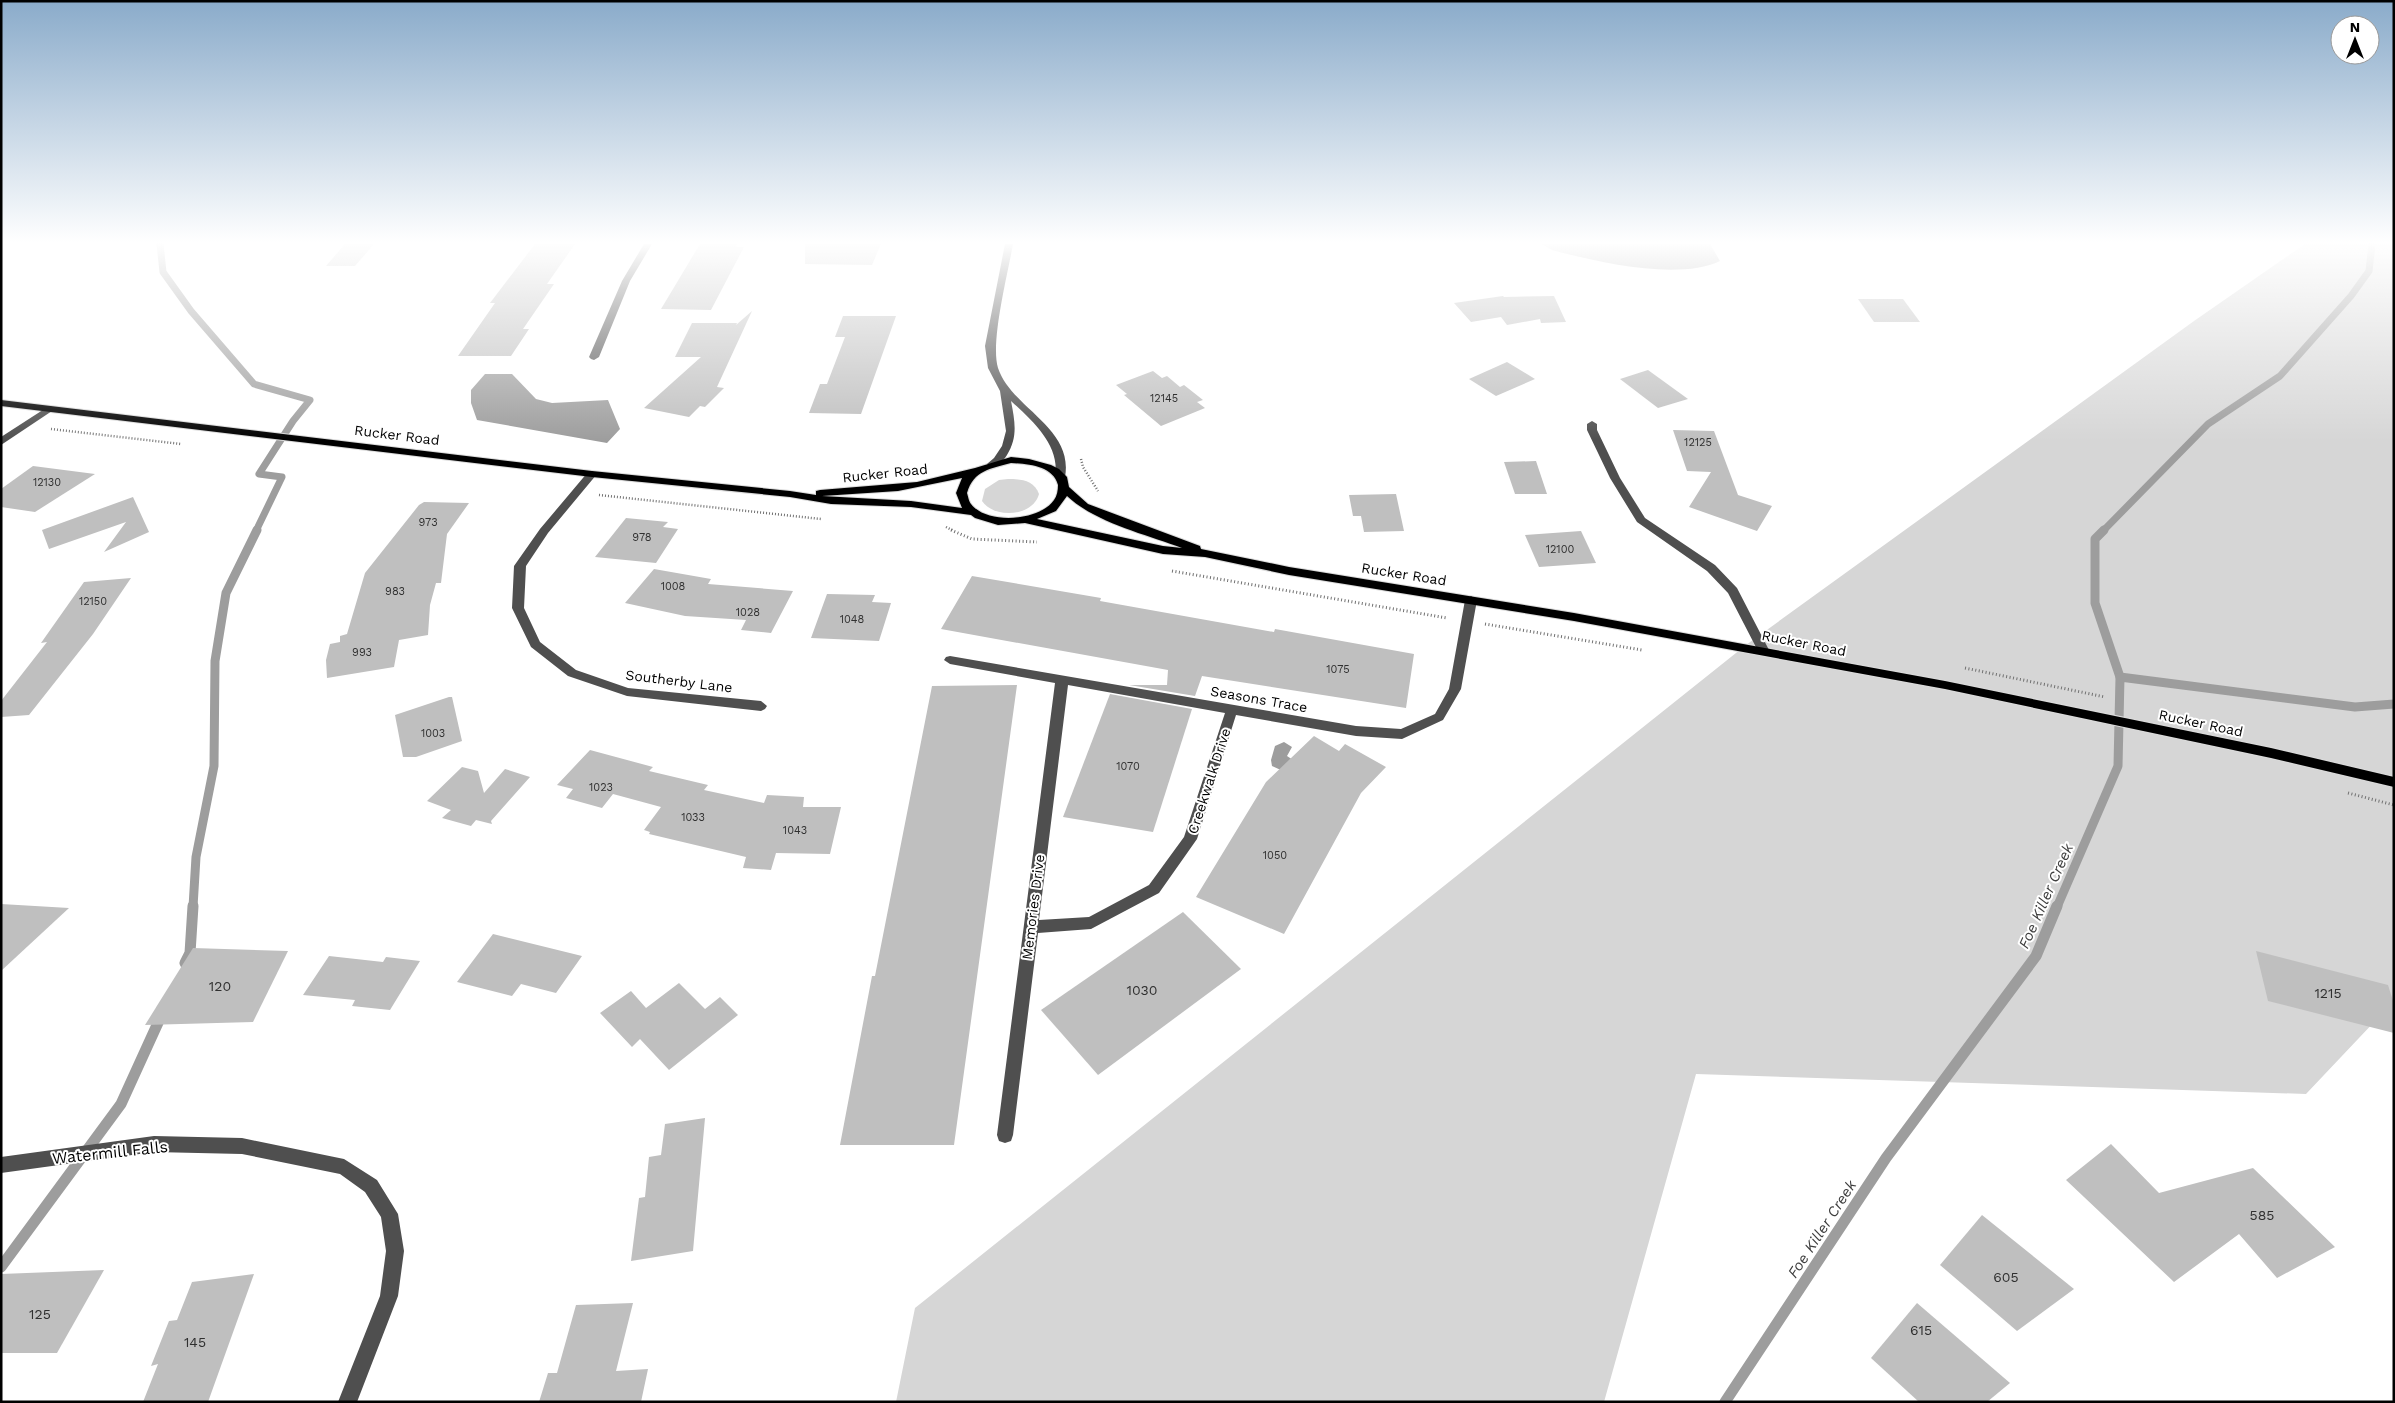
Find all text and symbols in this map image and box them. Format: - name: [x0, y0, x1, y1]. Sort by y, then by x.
- north arrow: [2330, 15, 2380, 65]
- text: N: [2350, 19, 2360, 35]
- house number: 12145: [1150, 392, 1178, 405]
- street label: Rucker Road: [353, 422, 441, 448]
- house number: 12125: [1684, 436, 1712, 449]
- street label: Rucker Road: [842, 461, 928, 485]
- house number: 12130: [33, 476, 61, 489]
- house number: 973: [418, 516, 438, 529]
- house number: 978: [632, 531, 652, 544]
- house number: 12100: [1546, 543, 1574, 556]
- street label: Rucker Road: [1360, 559, 1448, 589]
- house number: 1008: [661, 580, 686, 593]
- house number: 983: [385, 585, 405, 598]
- house number: 12150: [79, 595, 107, 608]
- house number: 1028: [736, 606, 760, 619]
- house number: 1048: [840, 613, 865, 626]
- street label: Rucker Road: [1760, 627, 1848, 659]
- house number: 993: [352, 646, 372, 659]
- house number: 1075: [1326, 663, 1350, 676]
- street label: Southerby Lane: [625, 667, 733, 695]
- street label: Seasons Trace: [1209, 683, 1309, 715]
- street label: Rucker Road: [2157, 706, 2245, 740]
- street label: Creekwalk Drive: [1184, 726, 1234, 836]
- house number: 1003: [421, 727, 445, 740]
- house number: 1070: [1116, 760, 1140, 773]
- house number: 1023: [589, 781, 613, 794]
- house number: 1033: [681, 811, 705, 824]
- house number: 1043: [783, 824, 807, 837]
- water label: Foe Killer Creek: [2015, 840, 2078, 951]
- house number: 1050: [1263, 849, 1287, 862]
- street label: Memories Drive: [1019, 853, 1047, 961]
- house number: 120: [209, 978, 231, 994]
- house number: 1030: [1127, 982, 1157, 998]
- house number: 1215: [2314, 985, 2342, 1001]
- street label: Watermill Falls: [51, 1137, 169, 1168]
- water label: Foe Killer Creek: [1784, 1176, 1861, 1281]
- house number: 585: [2250, 1207, 2274, 1223]
- house number: 605: [1993, 1269, 2019, 1285]
- house number: 125: [29, 1306, 51, 1322]
- house number: 615: [1910, 1322, 1932, 1338]
- house number: 145: [184, 1334, 206, 1350]

